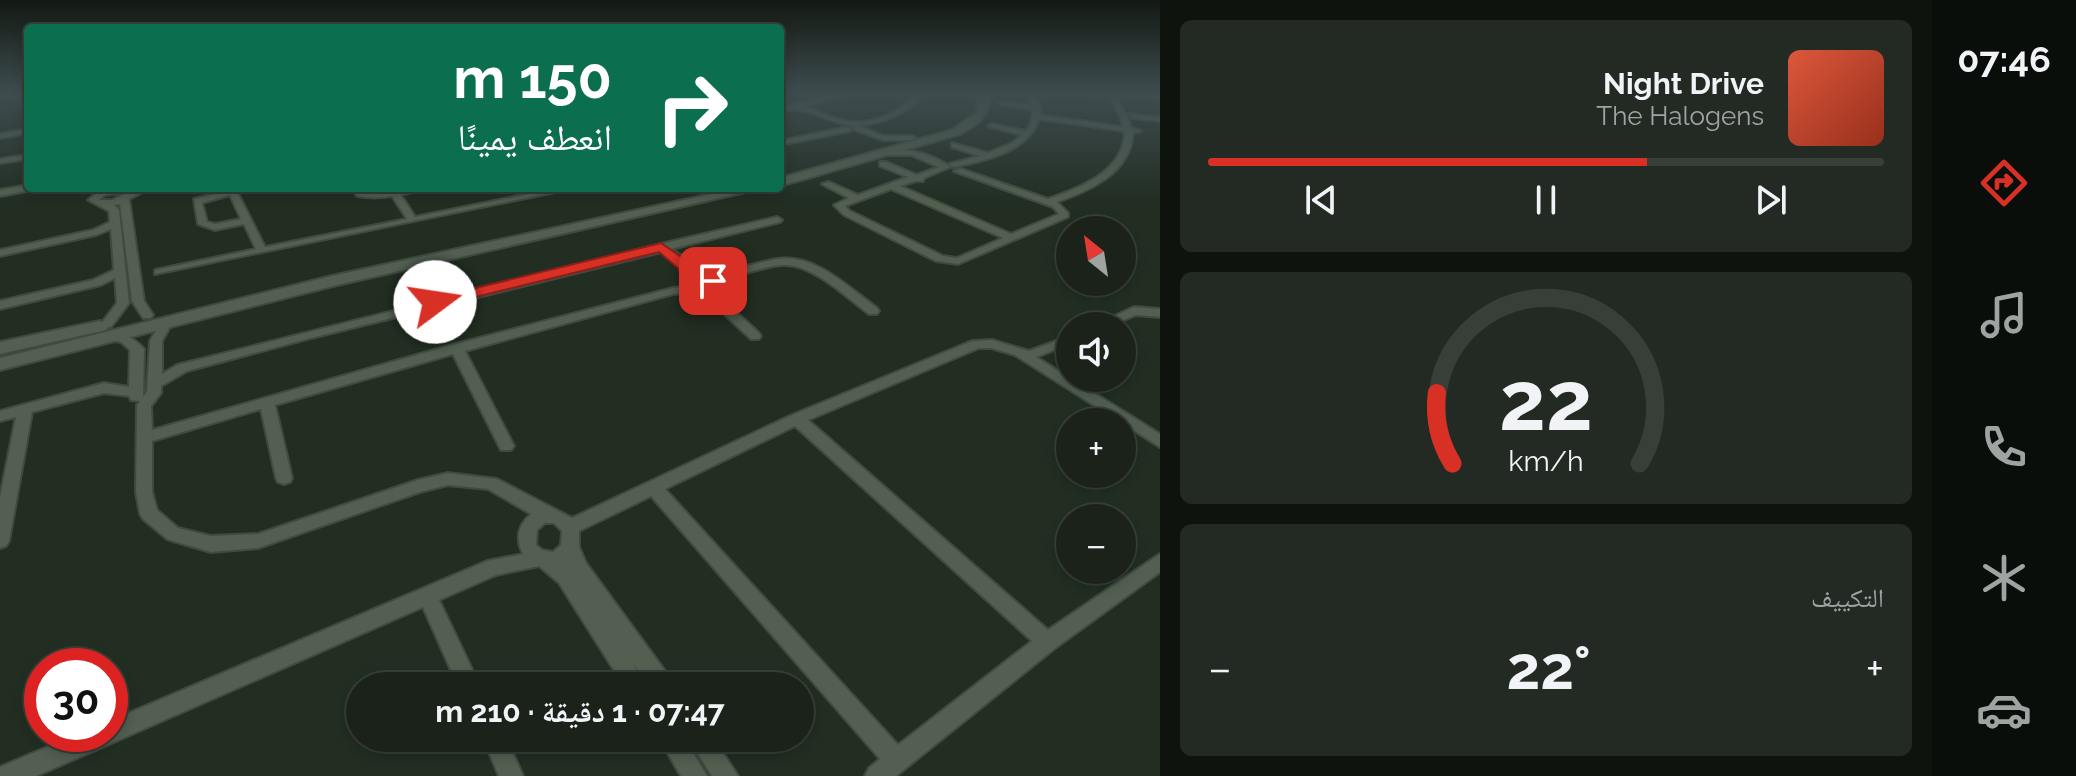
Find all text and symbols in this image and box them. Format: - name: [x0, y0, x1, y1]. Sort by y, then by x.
- text: 07:46: [1957, 38, 2051, 80]
- text: 150 m: [453, 45, 612, 111]
- icon: right: [640, 56, 744, 160]
- text: Night Drive: [1603, 66, 1764, 101]
- text: The Halogens: [1596, 101, 1764, 131]
- text: انعطف يمينًا: [458, 116, 612, 158]
- icon: directions: [1976, 155, 2032, 211]
- icon: previous: [1299, 178, 1343, 222]
- icon: pause: [1524, 178, 1568, 222]
- icon: next: [1749, 178, 1793, 222]
- north arrow: [1056, 216, 1136, 296]
- map controls: [1056, 216, 1136, 584]
- pin: [679, 247, 747, 315]
- icon: arrive: [691, 259, 735, 303]
- position arrow: [393, 260, 477, 344]
- icon: music: [1976, 287, 2032, 343]
- button: sound: [1056, 312, 1136, 392]
- text: 22: [1499, 352, 1593, 449]
- button: +: [1056, 408, 1136, 488]
- icon: phone: [1976, 419, 2032, 475]
- text: km/h: [1508, 444, 1584, 478]
- button: −: [1056, 504, 1136, 584]
- icon: climate: [1976, 550, 2032, 606]
- text: التكييف: [1811, 583, 1884, 613]
- text: 22°: [1507, 633, 1591, 703]
- text: −: [1208, 643, 1232, 694]
- text: +: [1866, 643, 1884, 694]
- speed limit sign: 30: [24, 648, 128, 752]
- icon: car: [1976, 682, 2032, 738]
- text: 07:47 · 1 دقيقة · 210 m: [435, 694, 725, 729]

